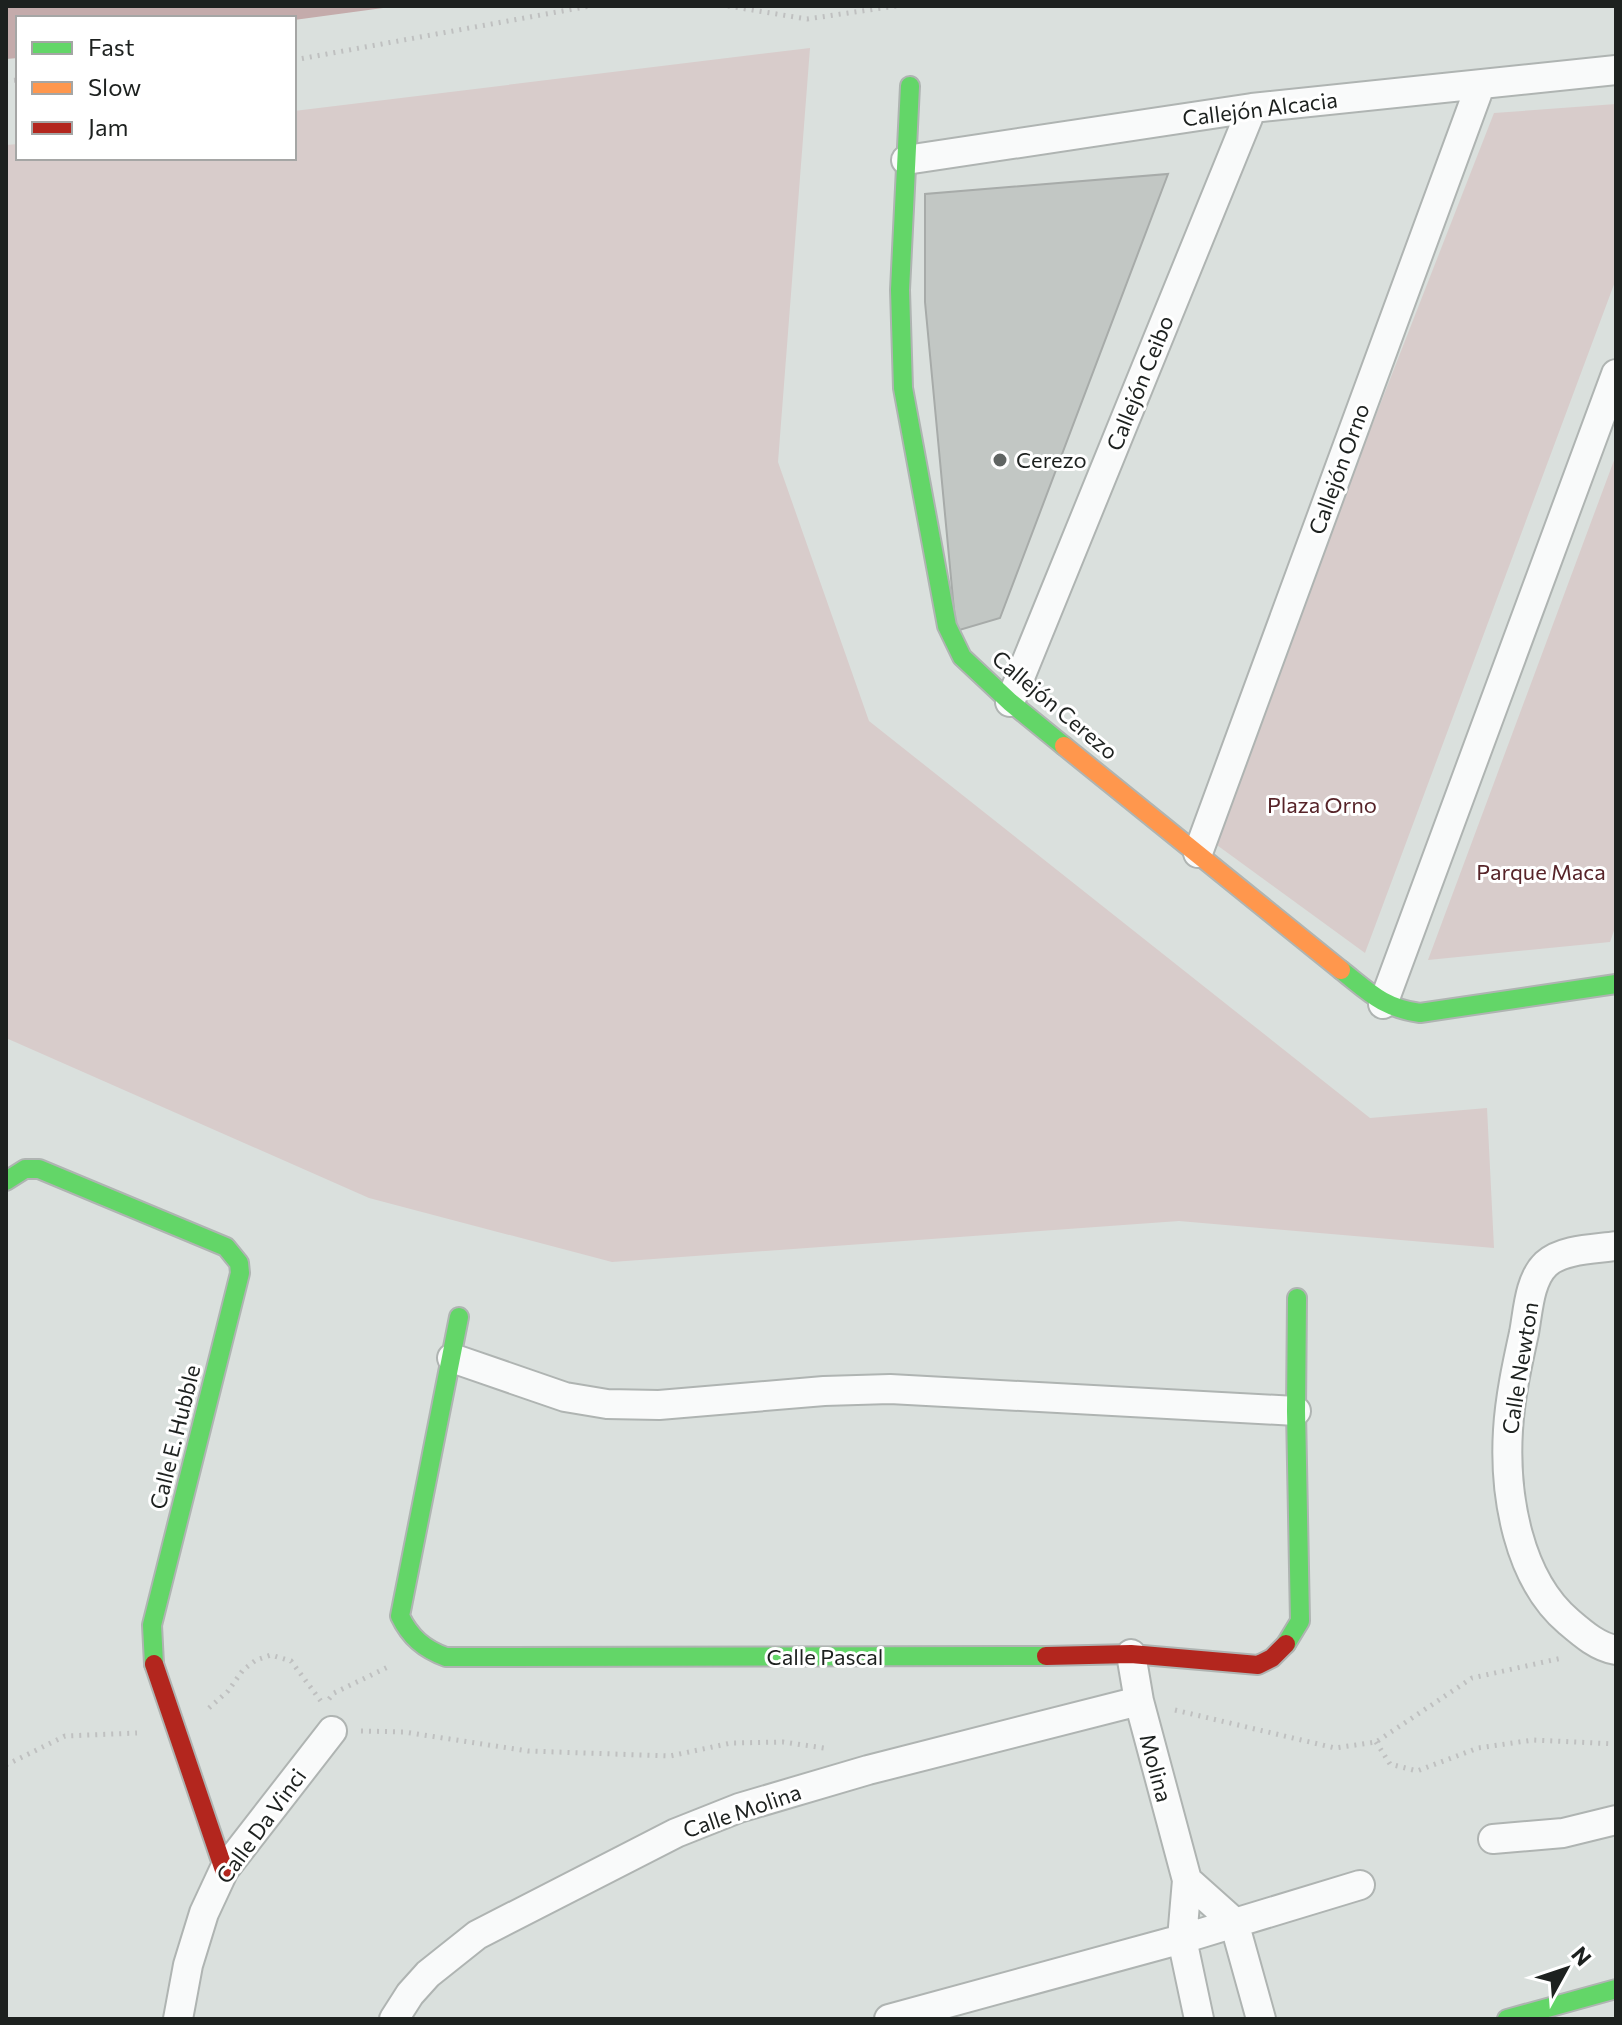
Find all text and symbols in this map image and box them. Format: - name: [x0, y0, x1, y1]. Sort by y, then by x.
- legend: [16, 16, 296, 160]
- text: Fast: [88, 32, 135, 61]
- text: Slow: [88, 72, 141, 101]
- street label: Callejón Alcacia: [1181, 86, 1339, 131]
- text: Jam: [88, 112, 128, 141]
- street label: Callejón Ceibo: [1100, 311, 1179, 454]
- street label: Callejón Orno: [1302, 400, 1375, 538]
- place label: Cerezo: [1016, 446, 1087, 473]
- marker: Cerezo: [991, 451, 1009, 469]
- street label: Callejón Cerezo: [987, 644, 1124, 765]
- park label: Plaza Orno: [1267, 791, 1377, 818]
- park label: Parque Maca: [1476, 858, 1606, 885]
- street label: Calle Newton: [1496, 1300, 1543, 1436]
- street label: Calle E. Hubble: [144, 1362, 206, 1512]
- street label: Calle Pascal: [767, 1643, 883, 1670]
- street label: Molina: [1134, 1731, 1179, 1805]
- street label: Calle Da Vinci: [210, 1763, 311, 1888]
- street label: Calle Molina: [679, 1778, 804, 1843]
- north arrow: [1526, 1929, 1606, 2009]
- text: N: [1566, 1941, 1597, 1971]

